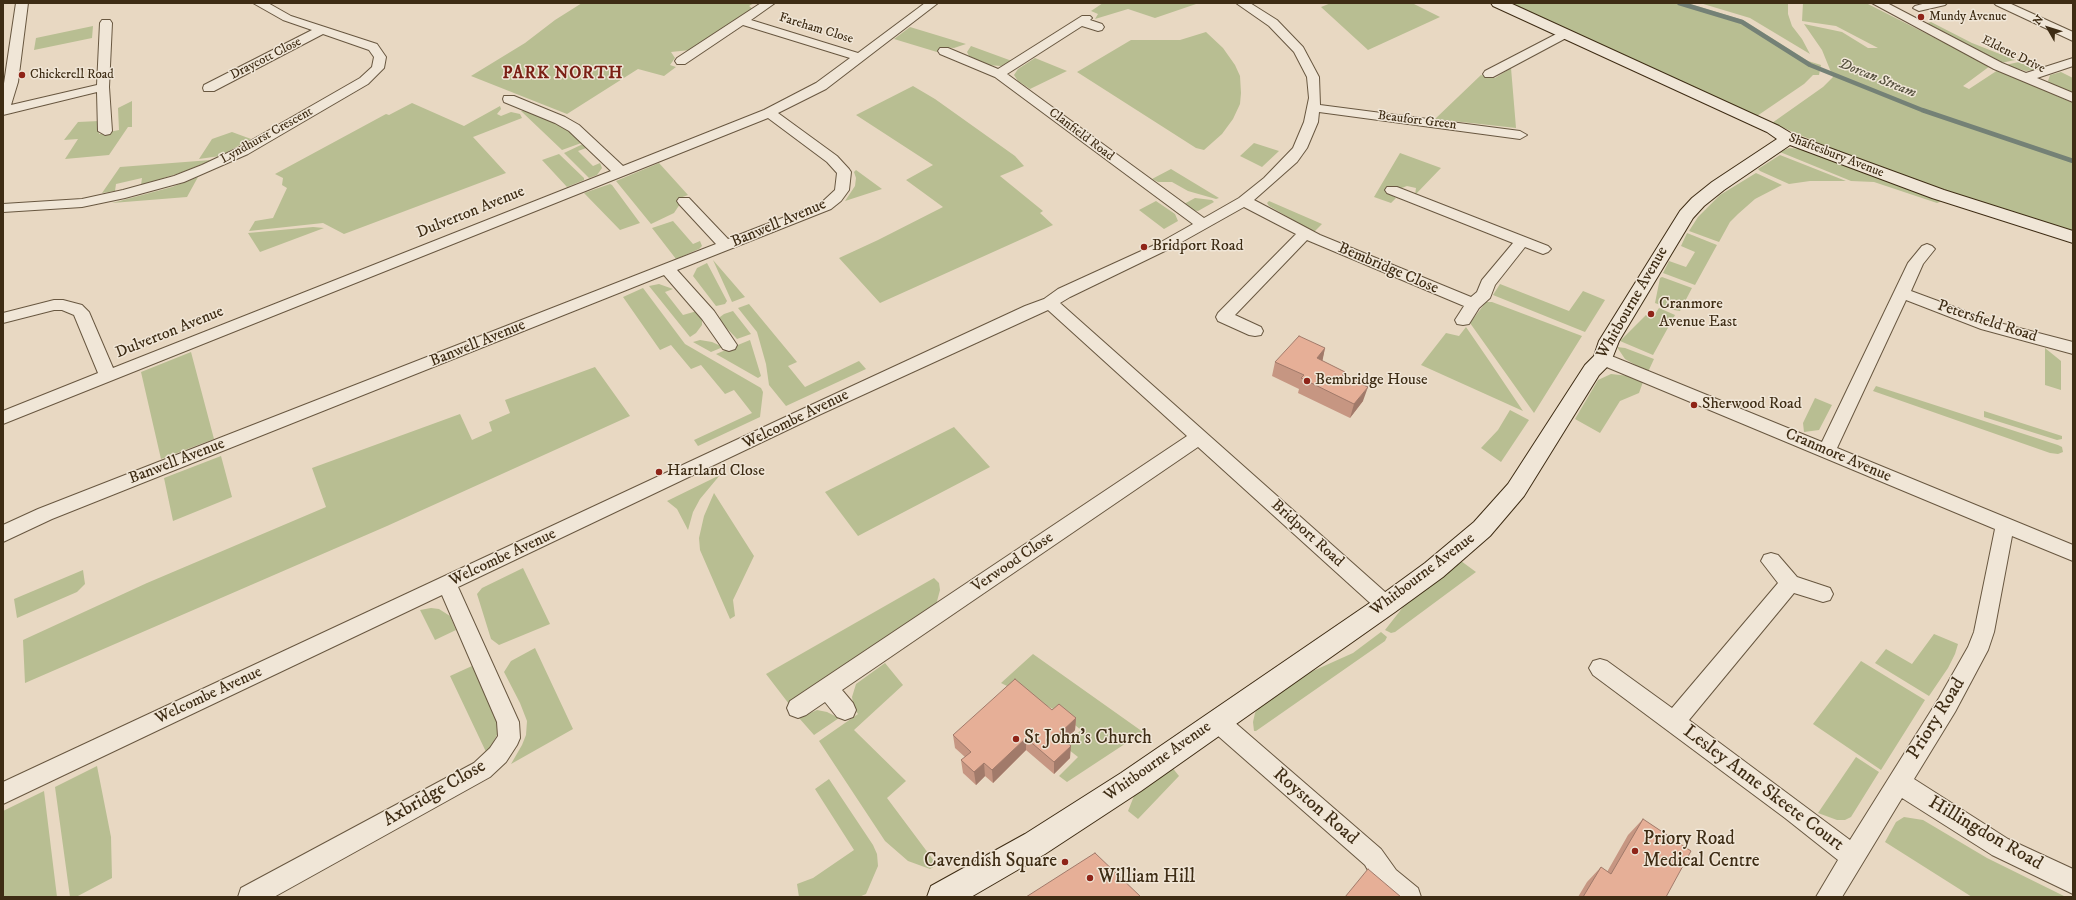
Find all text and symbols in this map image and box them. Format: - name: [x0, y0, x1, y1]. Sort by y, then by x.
- north arrow: [2028, 8, 2068, 48]
- place label: Mundy Avenue: [1929, 9, 2007, 25]
- street label: Fareham Close: [777, 10, 855, 48]
- marker: Mundy Avenue: [1916, 12, 1926, 22]
- text: N: [2030, 13, 2047, 28]
- street label: Eldene Drive: [1979, 33, 2047, 77]
- street label: Draycott Close: [228, 34, 304, 84]
- water label: Dorcan Stream: [1836, 56, 1918, 102]
- district label: PARK NORTH: [502, 64, 624, 84]
- place label: Chickerell Road: [30, 67, 114, 83]
- marker: Chickerell Road: [17, 70, 27, 80]
- street label: Lyndhurst Crescent: [218, 104, 316, 168]
- street label: Clanfield Road: [1045, 105, 1117, 165]
- street label: Beaufort Green: [1377, 108, 1457, 134]
- street label: Shaftesbury Avenue: [1786, 131, 1886, 181]
- street label: Dulverton Avenue: [414, 183, 528, 243]
- street label: Banwell Avenue: [729, 195, 829, 253]
- place label: Bridport Road: [1152, 237, 1244, 257]
- street label: Bembridge Close: [1335, 239, 1441, 299]
- marker: Bridport Road: [1139, 242, 1149, 252]
- street label: Whitbourne Avenue: [1593, 244, 1673, 362]
- place label: Cranmore Avenue East: [1659, 295, 1737, 333]
- street label: Petersfield Road: [1935, 297, 2039, 347]
- street label: Dulverton Avenue: [113, 303, 227, 363]
- marker: Cranmore Avenue East: [1646, 309, 1656, 319]
- street label: Banwell Avenue: [427, 316, 529, 372]
- place label: Bembridge House: [1315, 371, 1428, 391]
- marker: Bembridge House: [1302, 376, 1312, 386]
- street label: Welcombe Avenue: [740, 386, 852, 454]
- place label: Sherwood Road: [1702, 395, 1802, 415]
- marker: Sherwood Road: [1689, 400, 1699, 410]
- street label: Cranmore Avenue: [1782, 425, 1894, 487]
- street label: Banwell Avenue: [126, 435, 228, 489]
- place label: Hartland Close: [667, 462, 765, 482]
- marker: Hartland Close: [654, 467, 664, 477]
- street label: Bridport Road: [1267, 496, 1347, 572]
- street label: Welcombe Avenue: [447, 525, 559, 591]
- street label: Verwood Close: [969, 529, 1057, 597]
- street label: Whitbourne Avenue: [1367, 529, 1479, 621]
- street label: Welcombe Avenue: [153, 663, 265, 729]
- street label: Priory Road: [1903, 674, 1971, 764]
- street label: Whitbourne Avenue: [1101, 718, 1215, 806]
- street label: Lesley Anne Skeete Court: [1678, 721, 1848, 857]
- place label: St John's Church: [1024, 728, 1152, 750]
- marker: St John's Church: [1011, 734, 1021, 744]
- street label: Axbridge Close: [380, 755, 490, 833]
- street label: Royston Road: [1268, 764, 1362, 850]
- street label: Hillingdon Road: [1924, 792, 2046, 876]
- place label: Priory Road Medical Centre: [1643, 829, 1760, 873]
- marker: Priory Road Medical Centre: [1630, 846, 1640, 856]
- place label: Cavendish Square: [924, 851, 1057, 873]
- marker: Cavendish Square: [1060, 857, 1070, 867]
- place label: William Hill: [1098, 867, 1195, 889]
- marker: William Hill: [1085, 873, 1095, 883]

